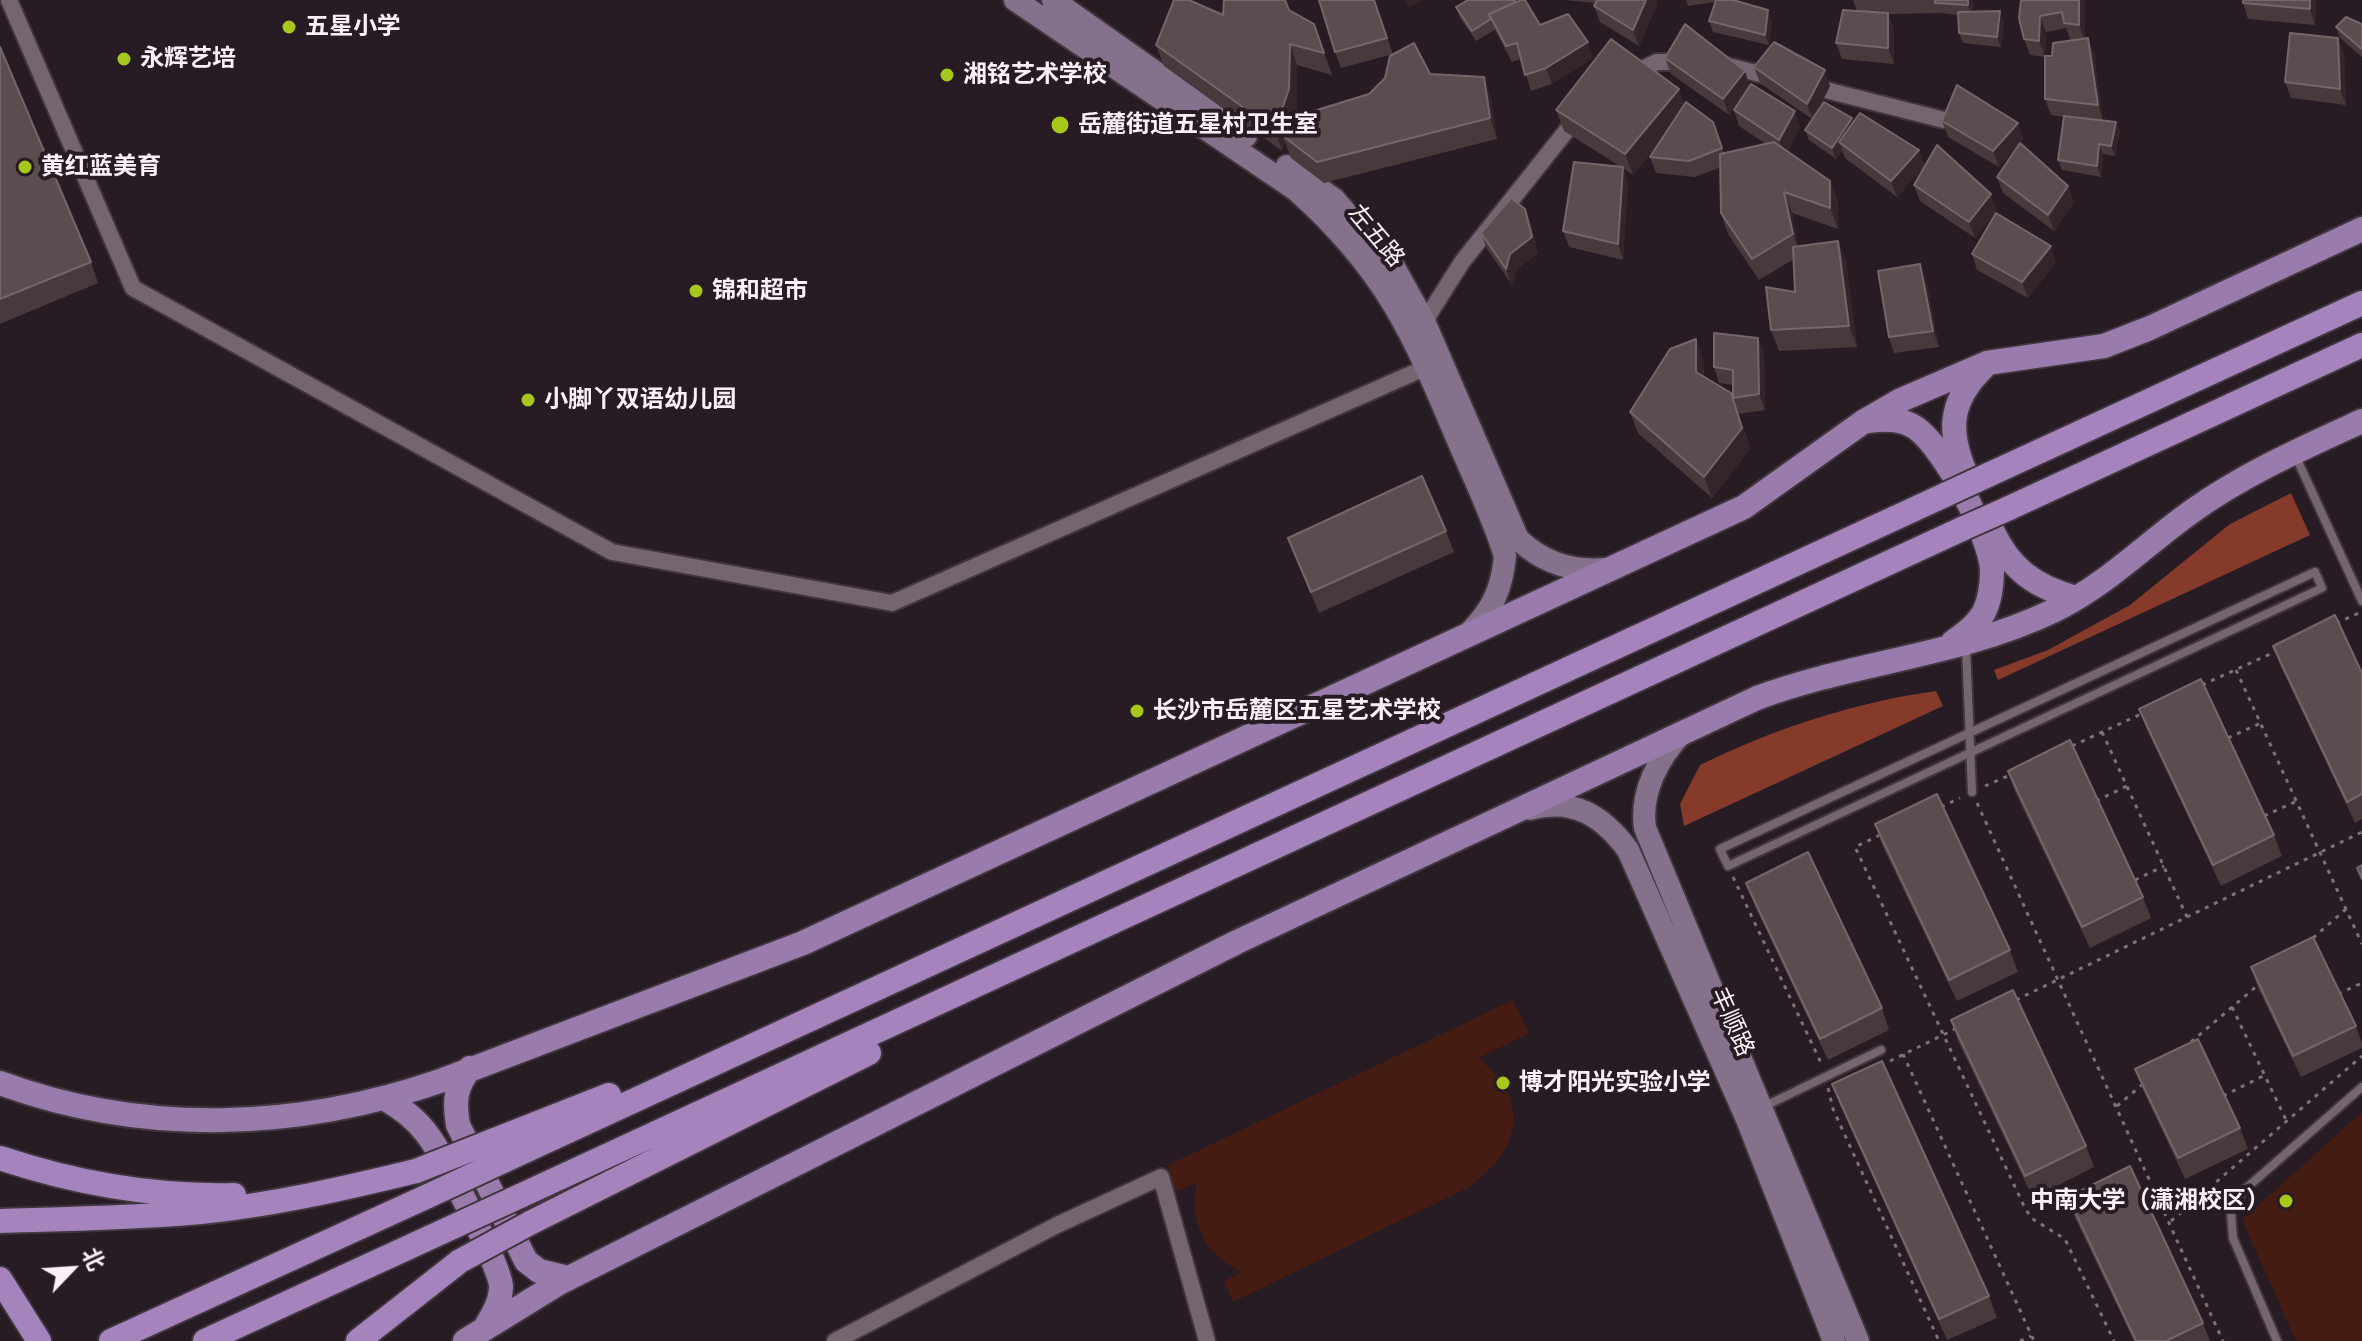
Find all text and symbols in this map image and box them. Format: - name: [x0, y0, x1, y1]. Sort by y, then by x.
- place label: 五星小学: [305, 13, 401, 41]
- marker: 五星小学: [280, 18, 298, 36]
- place label: 永辉艺培: [140, 45, 236, 73]
- marker: 永辉艺培: [115, 50, 133, 68]
- place label: 湘铭艺术学校: [963, 61, 1107, 89]
- marker: 湘铭艺术学校: [938, 66, 956, 84]
- place label: 岳麓街道五星村卫生室: [1078, 111, 1318, 139]
- marker: 岳麓街道五星村卫生室: [1049, 114, 1071, 136]
- place label: 黄红蓝美育: [41, 153, 161, 181]
- marker: 黄红蓝美育: [16, 158, 34, 176]
- street label: 左五路: [1342, 199, 1410, 273]
- place label: 锦和超市: [712, 277, 808, 305]
- marker: 锦和超市: [687, 282, 705, 300]
- place label: 小脚丫双语幼儿园: [544, 386, 736, 414]
- marker: 小脚丫双语幼儿园: [519, 391, 537, 409]
- place label: 长沙市岳麓区五星艺术学校: [1153, 697, 1441, 725]
- marker: 长沙市岳麓区五星艺术学校: [1128, 702, 1146, 720]
- street label: 丰顺路: [1704, 983, 1760, 1061]
- place label: 博才阳光实验小学: [1519, 1069, 1711, 1097]
- marker: 博才阳光实验小学: [1494, 1074, 1512, 1092]
- place label: 中南大学（潇湘校区）: [2030, 1187, 2270, 1215]
- marker: 中南大学（潇湘校区）: [2277, 1192, 2295, 1210]
- north arrow: [32, 1229, 112, 1309]
- text: 北: [76, 1243, 111, 1275]

